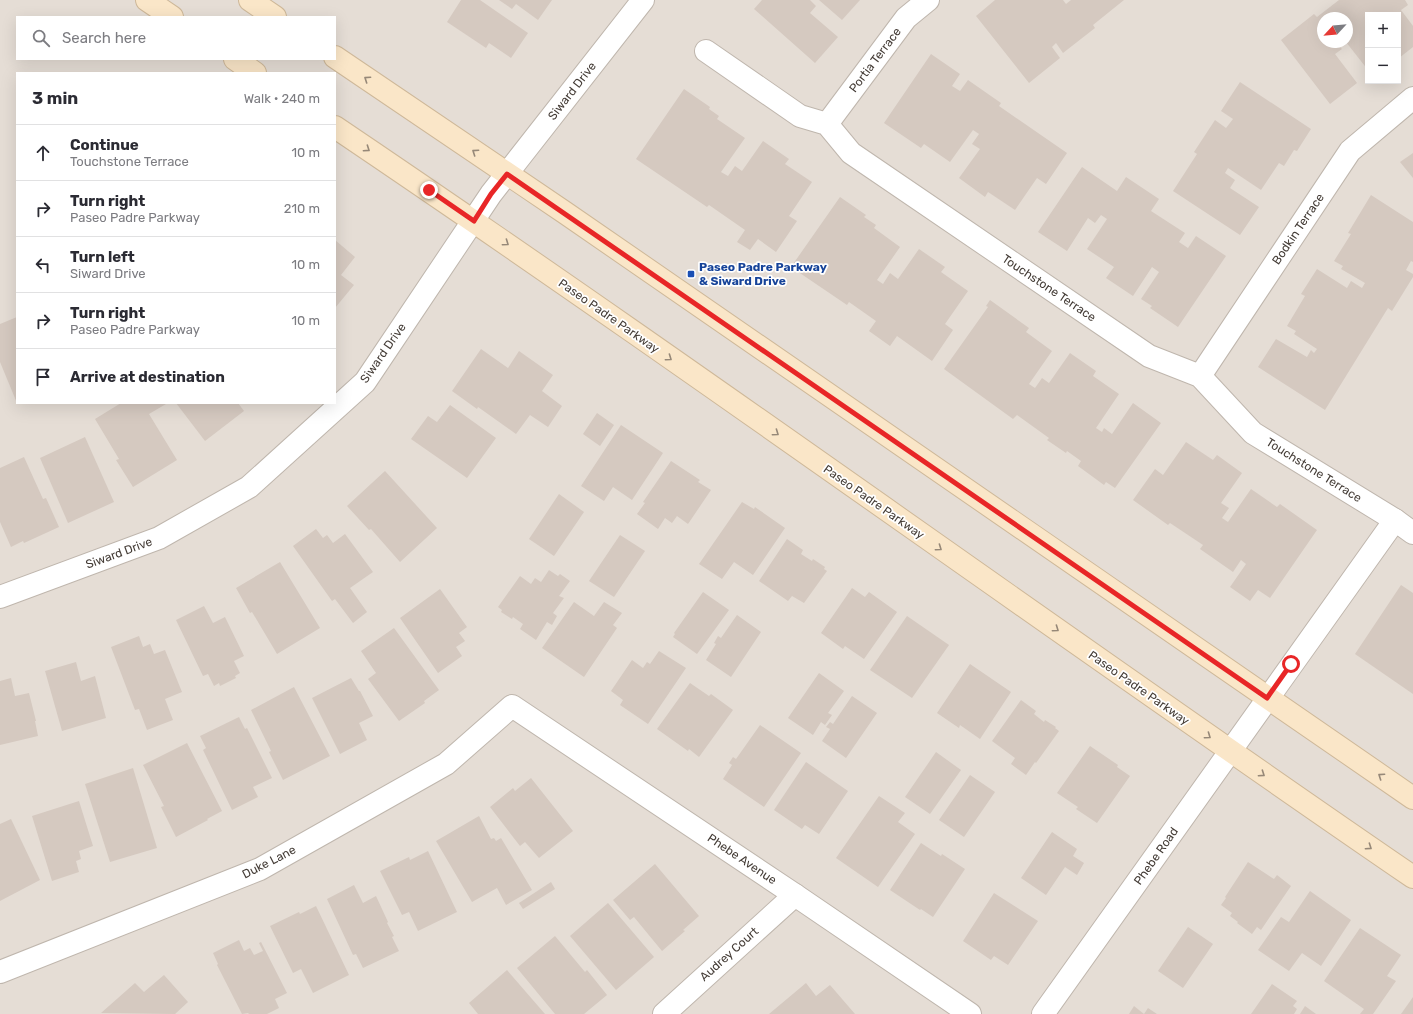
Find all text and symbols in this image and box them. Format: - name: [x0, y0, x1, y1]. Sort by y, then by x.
- north arrow: [1317, 12, 1353, 48]
- map controls: [1365, 12, 1401, 84]
- button: +: [1365, 12, 1401, 48]
- search box: [16, 16, 336, 60]
- street label: Portia Terrace: [846, 25, 904, 95]
- icon: search: [30, 27, 52, 49]
- text: Search here: [62, 29, 146, 47]
- button: −: [1365, 48, 1401, 84]
- street label: Siward Drive: [545, 59, 599, 123]
- one-way arrow: [364, 76, 371, 84]
- text: 3 min: [32, 88, 78, 108]
- text: Walk · 240 m: [244, 91, 320, 106]
- text: Continue: [70, 136, 139, 154]
- icon: ahead: [32, 142, 54, 164]
- one-way arrow: [363, 144, 370, 151]
- text: 10 m: [291, 145, 320, 160]
- one-way arrow: [472, 149, 479, 157]
- text: Touchstone Terrace: [70, 154, 189, 169]
- route end: [420, 181, 438, 199]
- street label: Bodkin Terrace: [1269, 191, 1327, 267]
- text: Turn right: [70, 192, 145, 210]
- icon: right: [32, 198, 54, 220]
- text: 210 m: [284, 201, 320, 216]
- text: Paseo Padre Parkway: [70, 210, 200, 225]
- one-way arrow: [501, 238, 508, 245]
- text: Turn left: [70, 248, 135, 266]
- street label: Touchstone Terrace: [1000, 252, 1099, 325]
- icon: left: [32, 254, 54, 276]
- text: 10 m: [291, 257, 320, 272]
- place label: Paseo Padre Parkway & Siward Drive: [699, 260, 827, 288]
- text: Siward Drive: [70, 266, 146, 281]
- marker: Paseo Padre Parkway & Siward Drive: [686, 269, 696, 279]
- street label: Paseo Padre Parkway: [556, 276, 662, 356]
- text: Turn right: [70, 304, 145, 322]
- icon: right: [32, 310, 54, 332]
- text: 10 m: [291, 313, 320, 328]
- street label: Siward Drive: [357, 320, 409, 386]
- text: Paseo Padre Parkway: [70, 322, 200, 337]
- one-way arrow: [665, 353, 672, 360]
- icon: arrive: [32, 366, 54, 388]
- text: Arrive at destination: [70, 368, 225, 386]
- one-way arrow: [771, 428, 778, 435]
- street label: Touchstone Terrace: [1264, 435, 1364, 505]
- street label: Paseo Padre Parkway: [821, 462, 927, 542]
- street label: Siward Drive: [84, 534, 154, 572]
- one-way arrow: [935, 543, 942, 550]
- one-way arrow: [1052, 624, 1059, 632]
- street label: Paseo Padre Parkway: [1086, 648, 1192, 728]
- route start: [1282, 655, 1300, 673]
- one-way arrow: [1204, 731, 1211, 739]
- one-way arrow: [1258, 769, 1265, 777]
- one-way arrow: [1378, 773, 1385, 781]
- street label: Phebe Road: [1131, 825, 1181, 887]
- street label: Phebe Avenue: [705, 831, 779, 887]
- street label: Duke Lane: [240, 842, 298, 882]
- one-way arrow: [1365, 842, 1372, 849]
- street label: Audrey Court: [697, 924, 761, 984]

